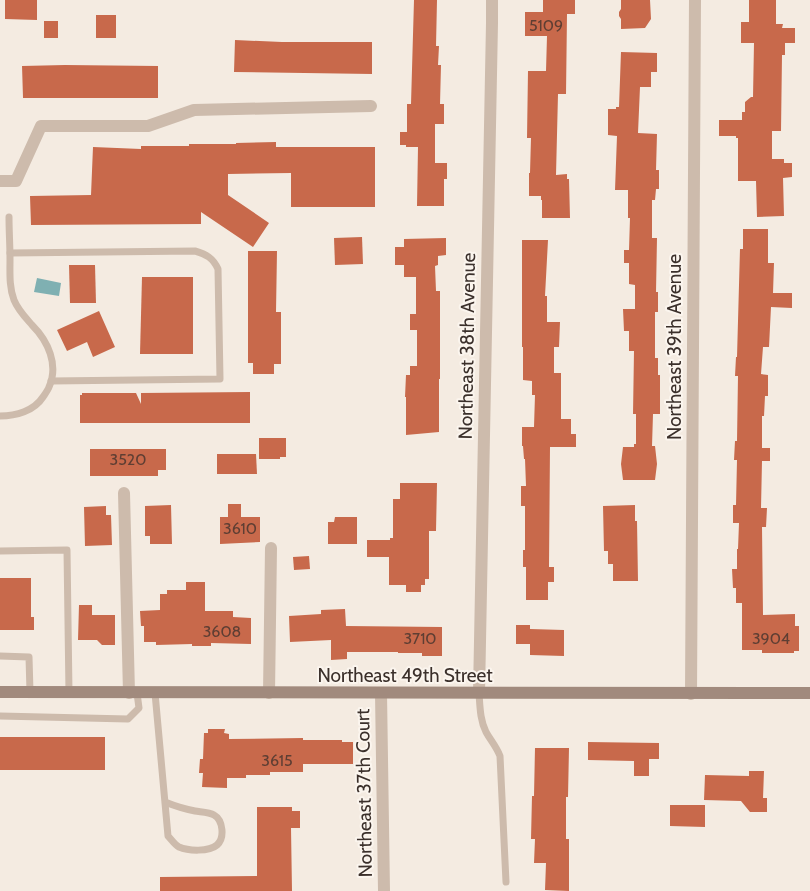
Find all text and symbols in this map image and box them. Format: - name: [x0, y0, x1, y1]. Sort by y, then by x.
- house number: 5109: [529, 16, 563, 35]
- street label: Northeast 38th Avenue: [454, 252, 480, 440]
- street label: Northeast 39th Avenue: [663, 254, 686, 440]
- house number: 3520: [110, 450, 146, 469]
- house number: 3610: [223, 519, 257, 538]
- house number: 3608: [203, 622, 241, 641]
- house number: 3710: [403, 629, 437, 648]
- house number: 3904: [752, 629, 790, 648]
- street label: Northeast 49th Street: [317, 664, 493, 687]
- street label: Northeast 37th Court: [351, 708, 377, 878]
- house number: 3615: [261, 751, 293, 770]

